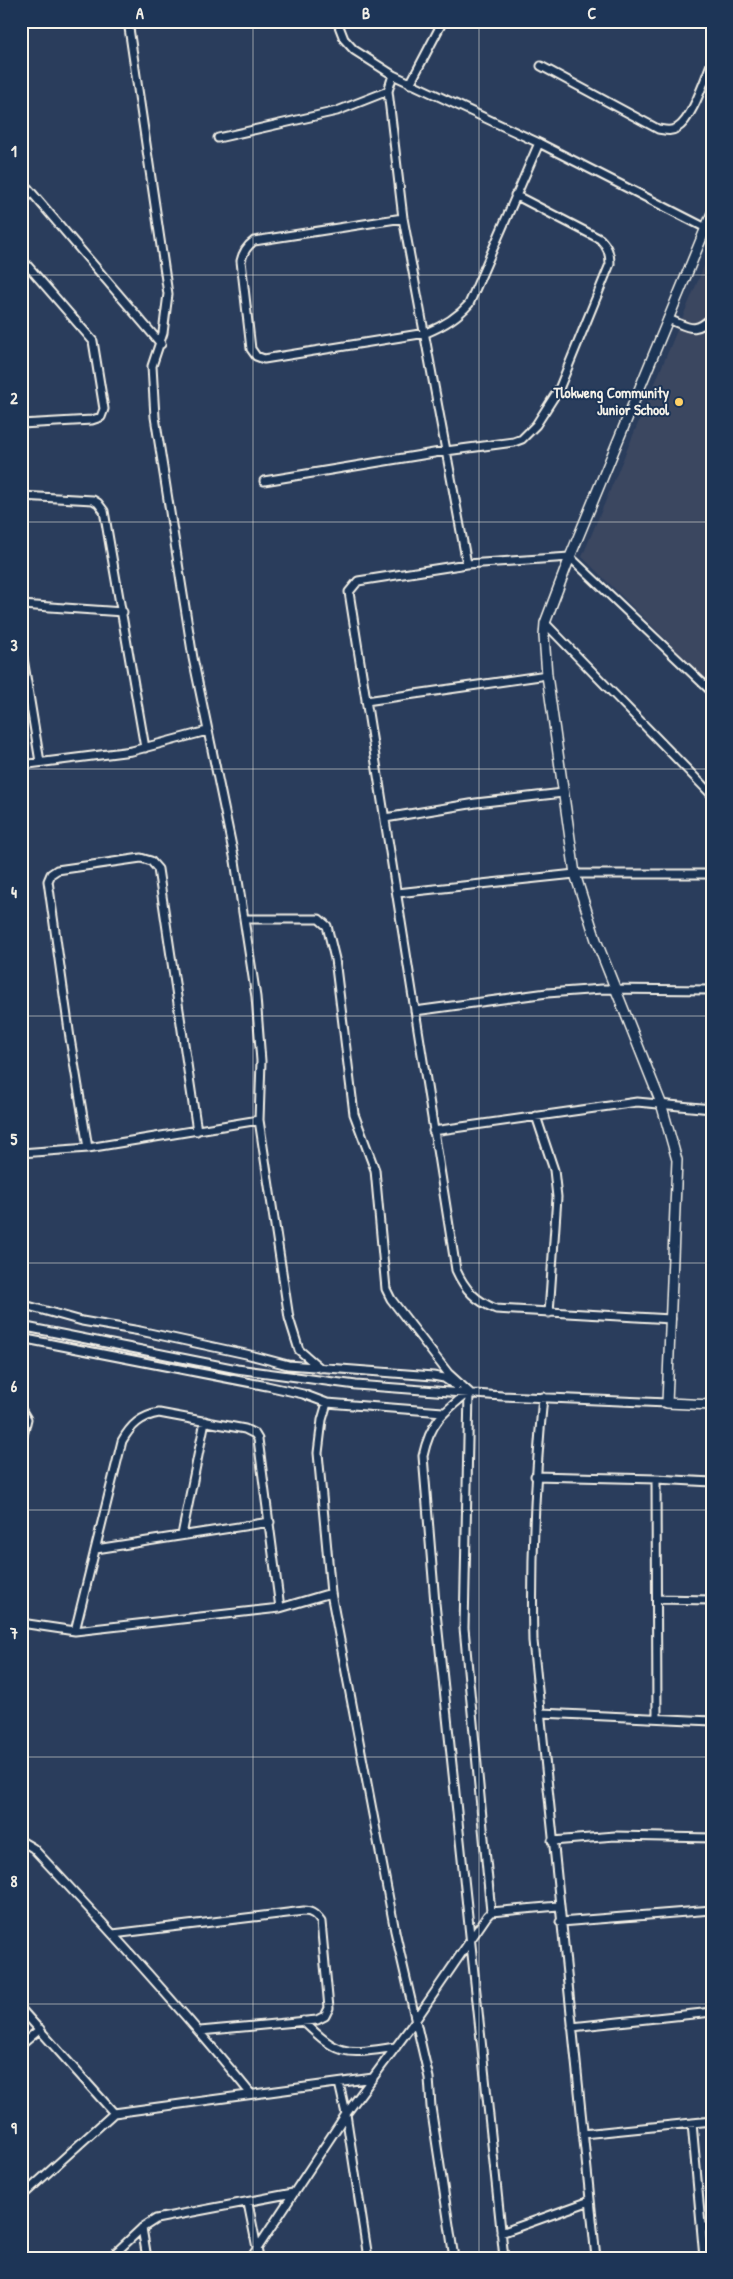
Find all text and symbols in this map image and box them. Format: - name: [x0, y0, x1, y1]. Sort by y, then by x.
- text: A: [136, 2, 144, 24]
- text: B: [362, 2, 370, 24]
- text: C: [588, 2, 597, 24]
- text: 1: [11, 140, 17, 162]
- place label: Tlokweng Community Junior School: [553, 382, 670, 420]
- text: 2: [10, 387, 18, 409]
- marker: Tlokweng Community Junior School: [673, 396, 685, 408]
- text: 3: [10, 634, 18, 656]
- text: 4: [11, 881, 17, 903]
- text: 5: [11, 1128, 18, 1150]
- text: 6: [11, 1375, 18, 1397]
- text: 7: [9, 1622, 18, 1644]
- text: 8: [11, 1870, 18, 1892]
- text: 9: [11, 2117, 17, 2139]

